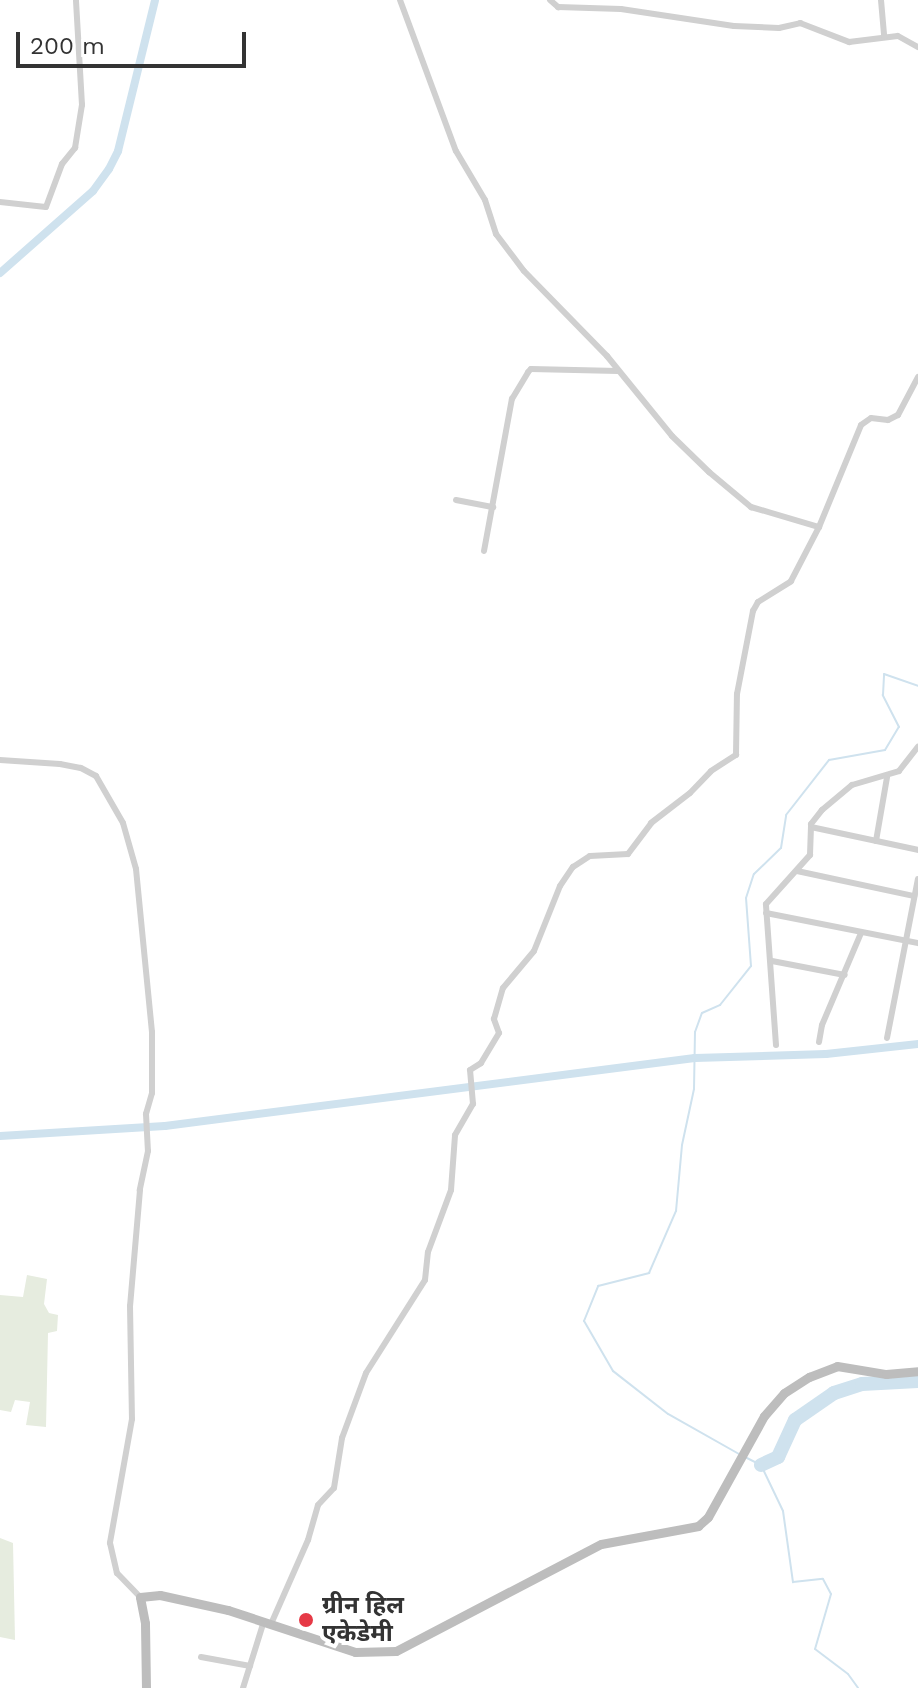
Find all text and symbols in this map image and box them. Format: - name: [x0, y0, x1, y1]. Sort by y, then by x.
- scale bar: [20, 16, 250, 66]
- text: 200 m: [30, 32, 105, 60]
- place label: ग्रीन हिल एकेडेमी: [322, 1592, 404, 1648]
- marker: ग्रीन हिल एकेडेमी: [297, 1611, 315, 1629]

